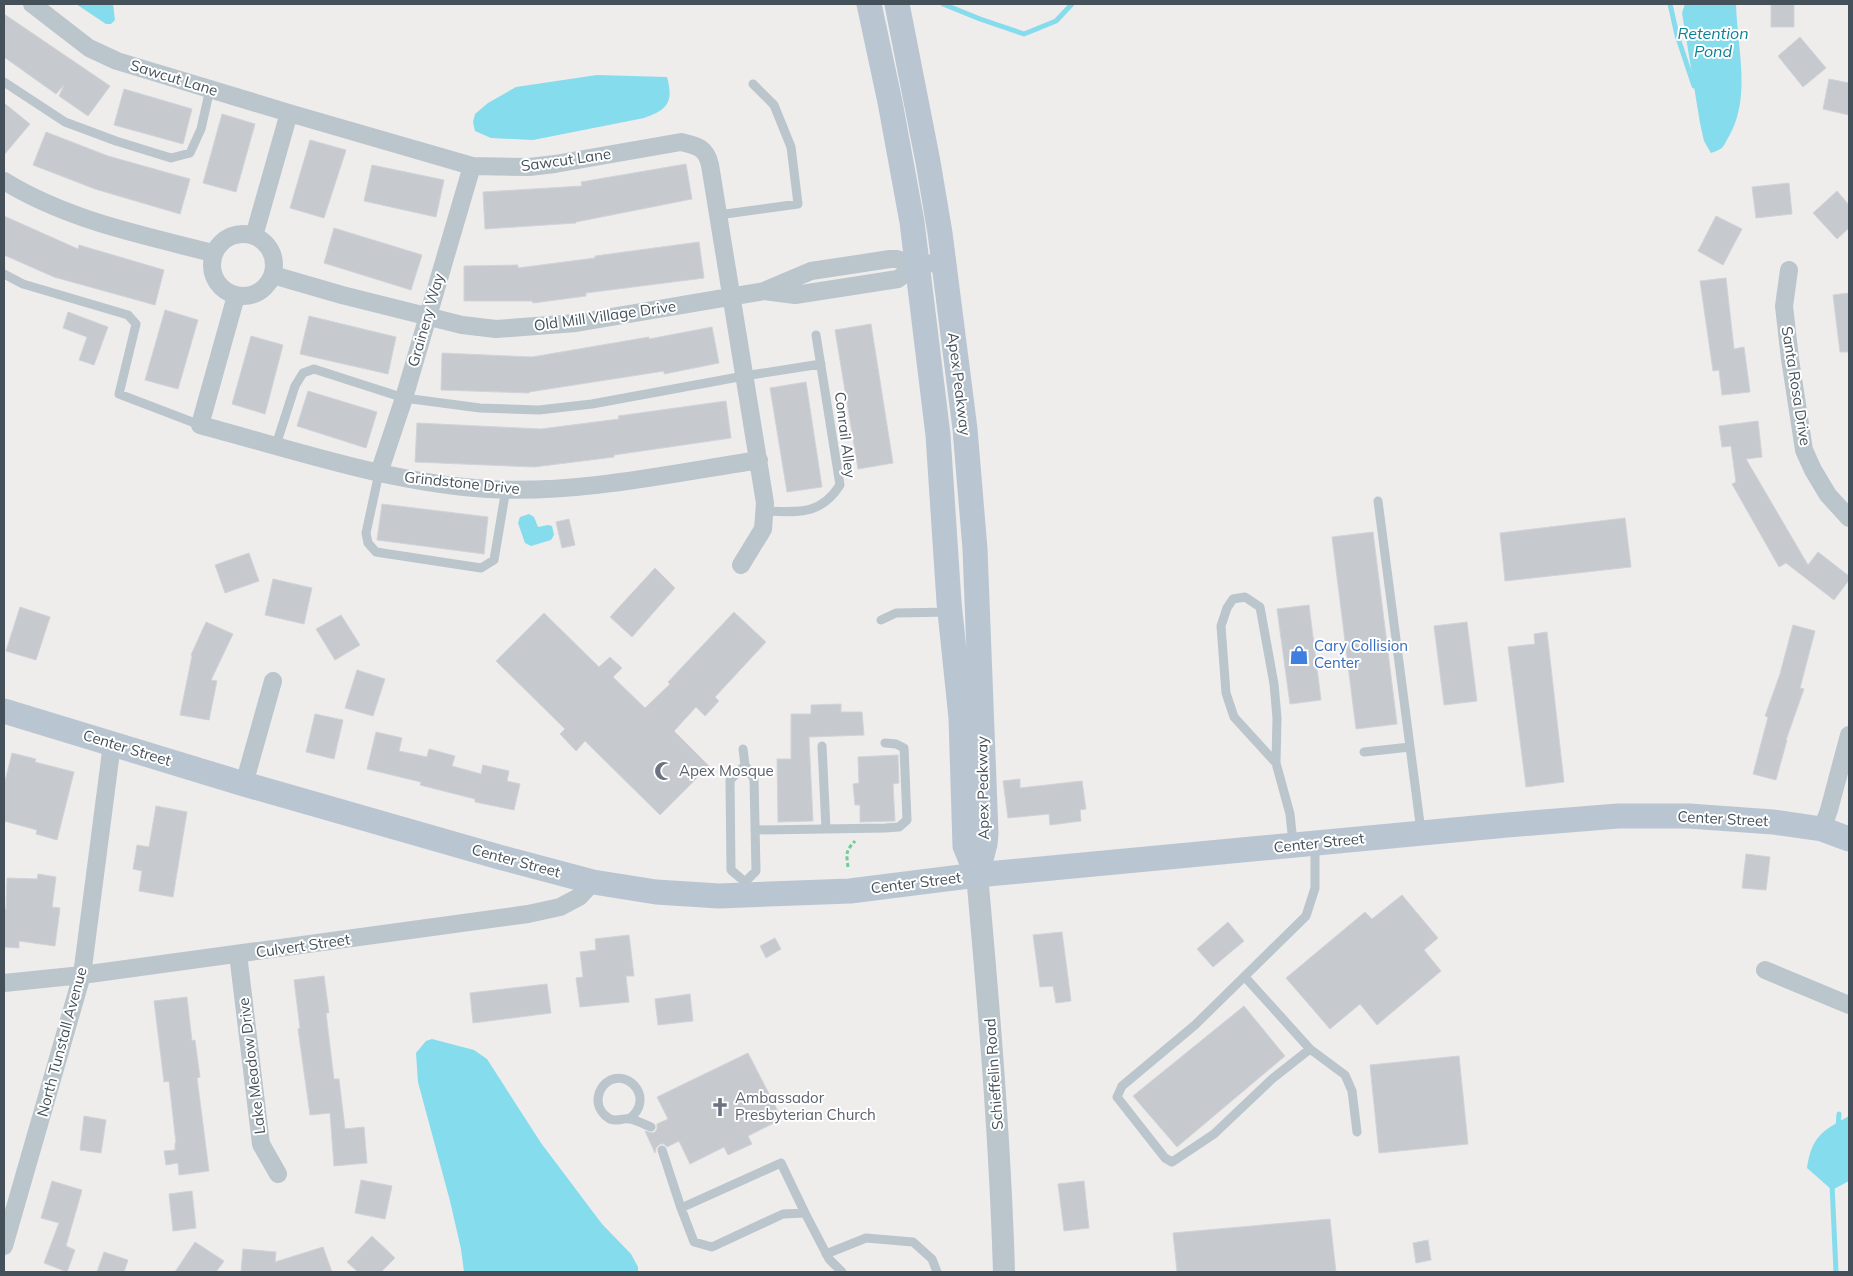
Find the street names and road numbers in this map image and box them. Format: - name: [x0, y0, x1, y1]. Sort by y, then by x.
- street label: Sawcut Lane: [128, 55, 220, 100]
- street label: Sawcut Lane: [520, 144, 612, 175]
- street label: Grainery Way: [403, 271, 448, 369]
- street label: Old Mill Village Drive: [533, 296, 677, 335]
- street label: Santa Rosa Drive: [1778, 325, 1815, 447]
- street label: Apex Peakway: [944, 331, 975, 437]
- street label: Conrail Alley: [831, 391, 860, 479]
- street label: Grindstone Drive: [403, 467, 521, 498]
- street label: Center Street: [81, 725, 173, 770]
- street label: Apex Peakway: [972, 736, 993, 840]
- street label: Center Street: [1677, 807, 1769, 830]
- street label: Center Street: [1273, 828, 1365, 857]
- street label: Center Street: [470, 840, 562, 881]
- street label: Center Street: [870, 868, 962, 897]
- street label: Culvert Street: [255, 929, 351, 962]
- street label: North Tunstall Avenue: [32, 965, 91, 1119]
- street label: Lake Meadow Drive: [234, 997, 269, 1135]
- street label: Schieffelin Road: [980, 1018, 1007, 1130]

